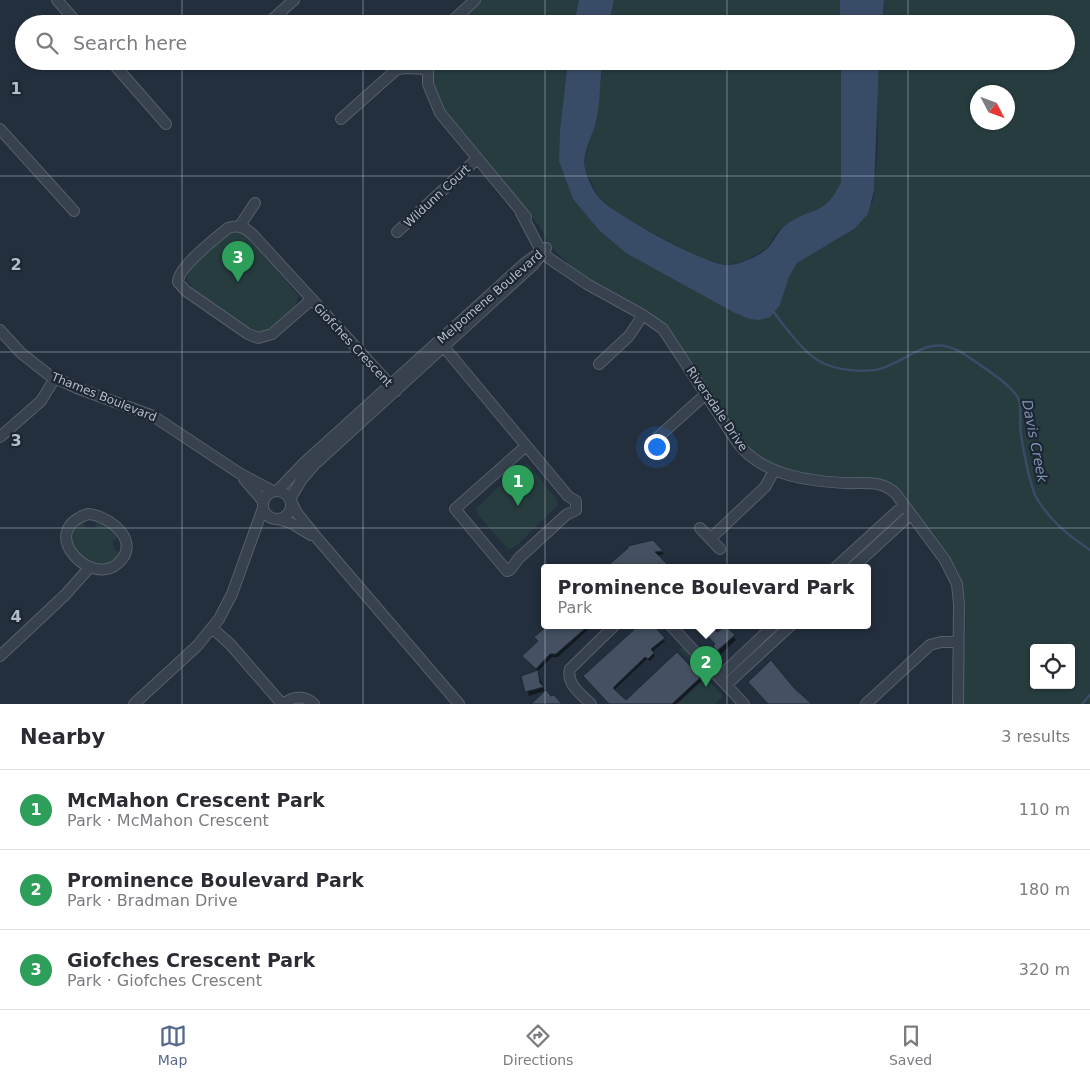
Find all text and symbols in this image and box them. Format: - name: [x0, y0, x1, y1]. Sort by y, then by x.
- search box: [15, 15, 1075, 70]
- icon: search: [33, 29, 61, 57]
- text: Search here: [73, 32, 187, 54]
- text: 1: [10, 79, 22, 98]
- north arrow: [970, 85, 1015, 130]
- street label: Wildunn Court: [401, 162, 473, 230]
- pin: 3: [222, 241, 254, 282]
- street label: Melpomene Boulevard: [435, 248, 545, 346]
- text: 2: [10, 255, 22, 274]
- street label: Giofches Crescent: [311, 300, 395, 390]
- street label: Riversdale Drive: [684, 364, 750, 454]
- street label: Thames Boulevard: [48, 369, 159, 424]
- water label: Davis Creek: [1019, 398, 1051, 485]
- text: 3: [10, 431, 22, 450]
- your location: [644, 434, 670, 460]
- pin: 1: [502, 465, 534, 506]
- popup: [541, 564, 871, 629]
- text: Prominence Boulevard Park: [558, 576, 854, 598]
- text: Park: [558, 598, 592, 617]
- text: 4: [10, 607, 22, 626]
- map controls: [1030, 644, 1075, 689]
- button: locate: [1030, 644, 1075, 689]
- pin: 2: [690, 646, 722, 687]
- text: Nearby: [20, 725, 105, 749]
- text: 3 results: [1001, 727, 1070, 746]
- text: McMahon Crescent Park: [67, 789, 325, 811]
- text: 1: [30, 800, 42, 819]
- text: 110 m: [1019, 800, 1070, 819]
- text: Park · McMahon Crescent: [67, 811, 269, 830]
- text: Prominence Boulevard Park: [67, 869, 364, 891]
- text: 2: [30, 880, 42, 899]
- text: 180 m: [1019, 880, 1070, 899]
- text: Park · Bradman Drive: [67, 891, 238, 910]
- text: Giofches Crescent Park: [67, 949, 315, 971]
- text: 3: [30, 960, 42, 979]
- text: 320 m: [1019, 960, 1070, 979]
- text: Park · Giofches Crescent: [67, 971, 262, 990]
- tab: Map: [158, 1022, 187, 1068]
- tab: Directions: [503, 1022, 573, 1068]
- tab: Saved: [889, 1022, 932, 1068]

